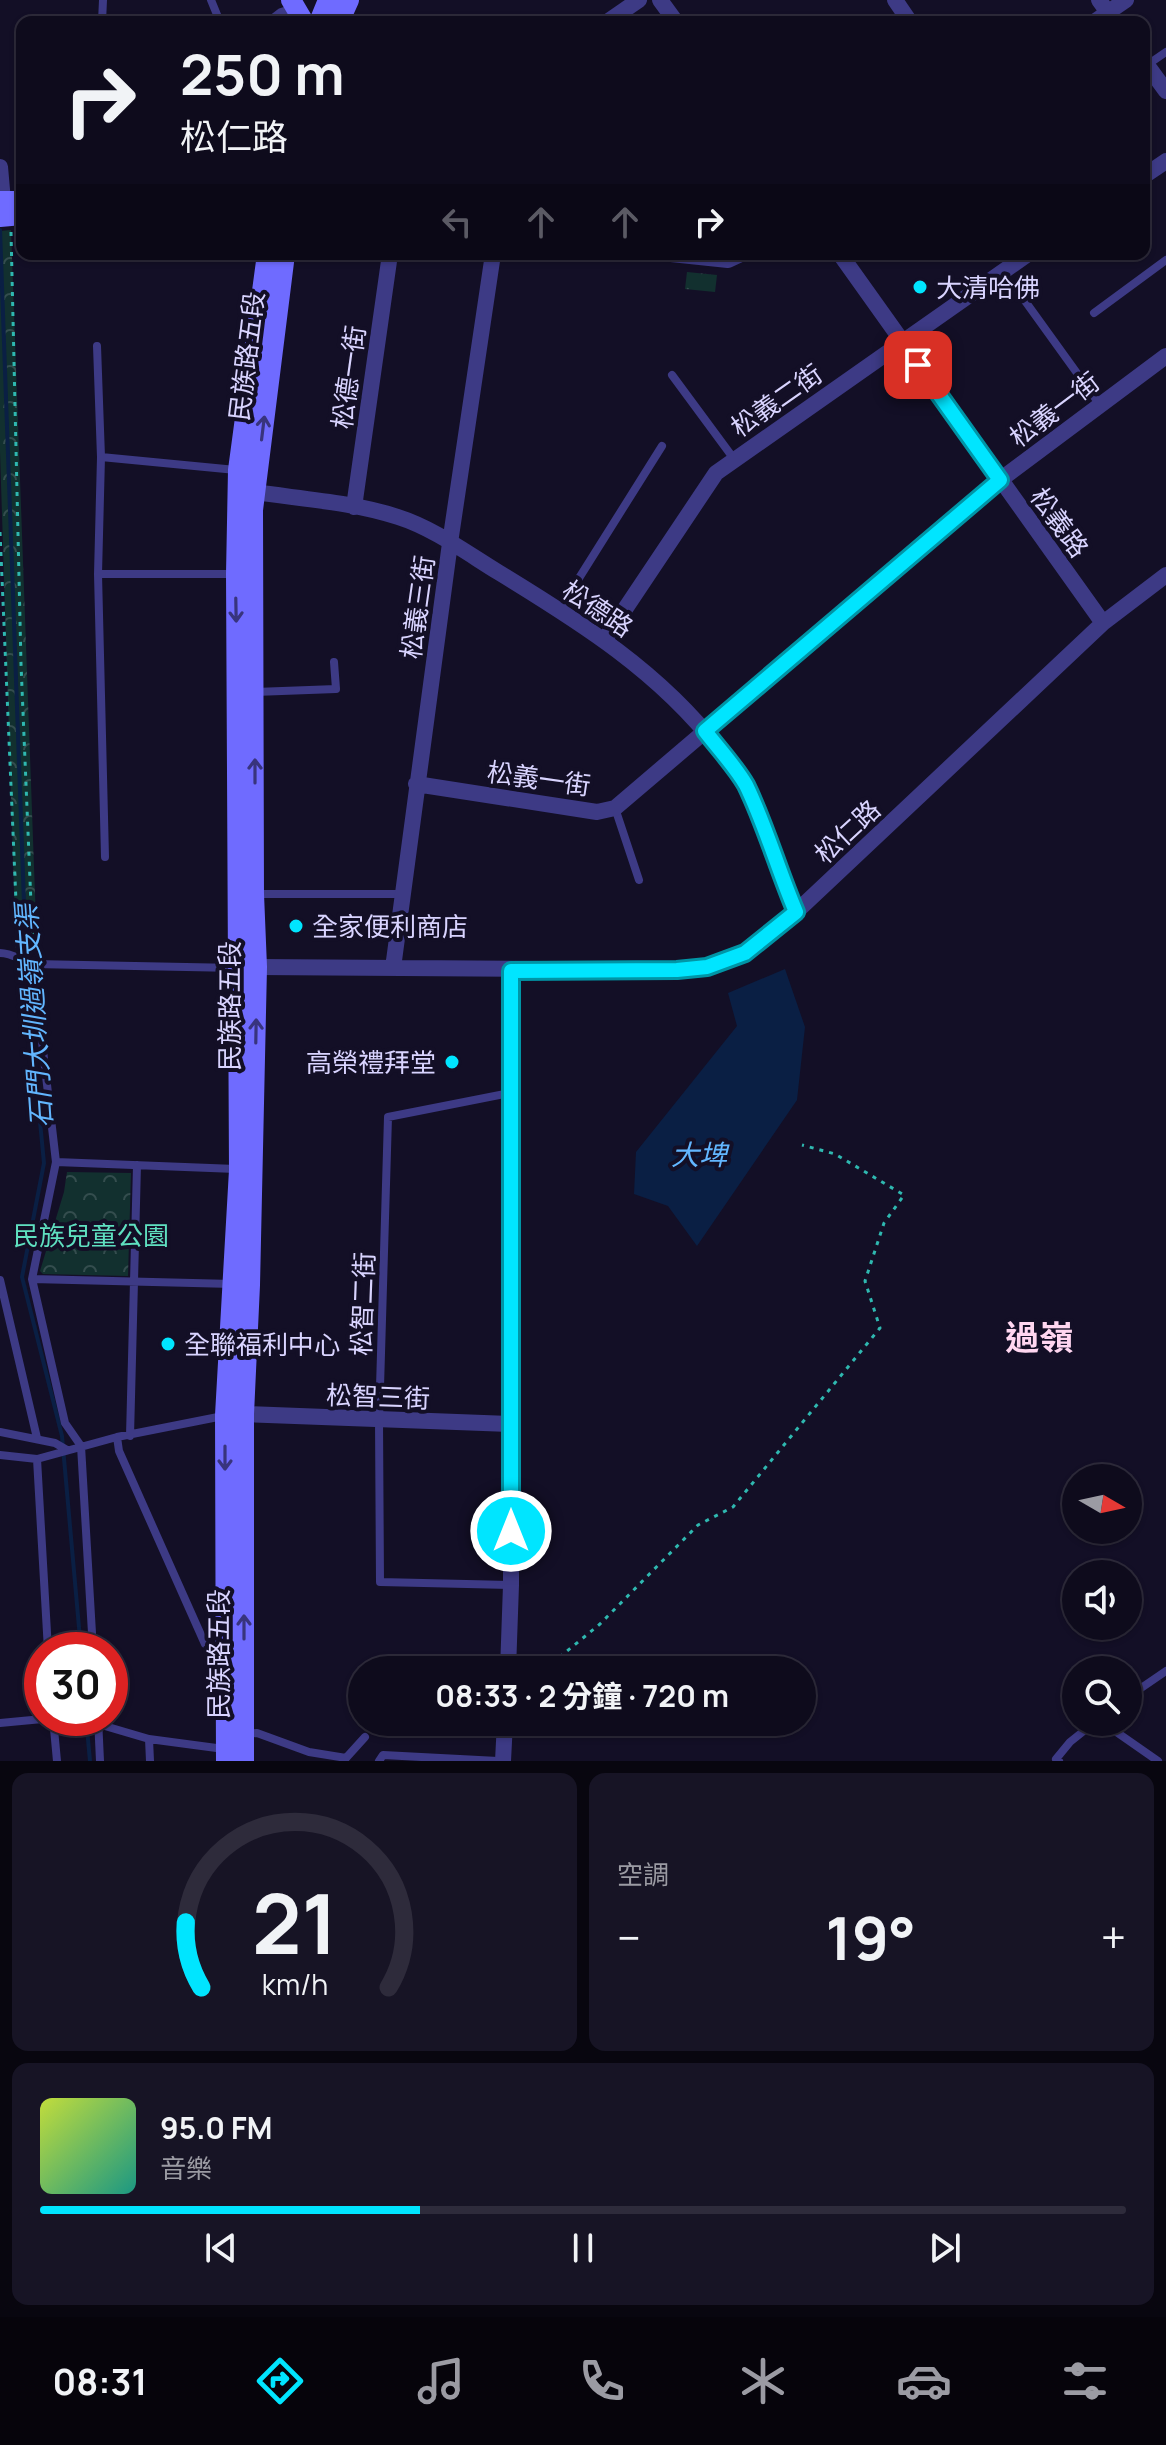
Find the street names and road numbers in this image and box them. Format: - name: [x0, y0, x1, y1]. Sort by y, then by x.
- street label: 民族路五段: [220, 289, 272, 423]
- street label: 松德一街: [323, 323, 373, 431]
- street label: 松義二街: [723, 355, 829, 445]
- street label: 松義一街: [1002, 363, 1106, 455]
- street label: 松義路: [1023, 480, 1097, 564]
- street label: 松義三街: [392, 553, 442, 661]
- street label: 松德路: [556, 571, 640, 645]
- street label: 松義一街: [485, 753, 593, 803]
- street label: 松仁路: [806, 791, 888, 871]
- street label: 民族路五段: [211, 941, 247, 1071]
- street label: 松智二街: [342, 1251, 382, 1357]
- street label: 松智三街: [325, 1376, 431, 1416]
- street label: 民族路五段: [200, 1589, 236, 1719]

